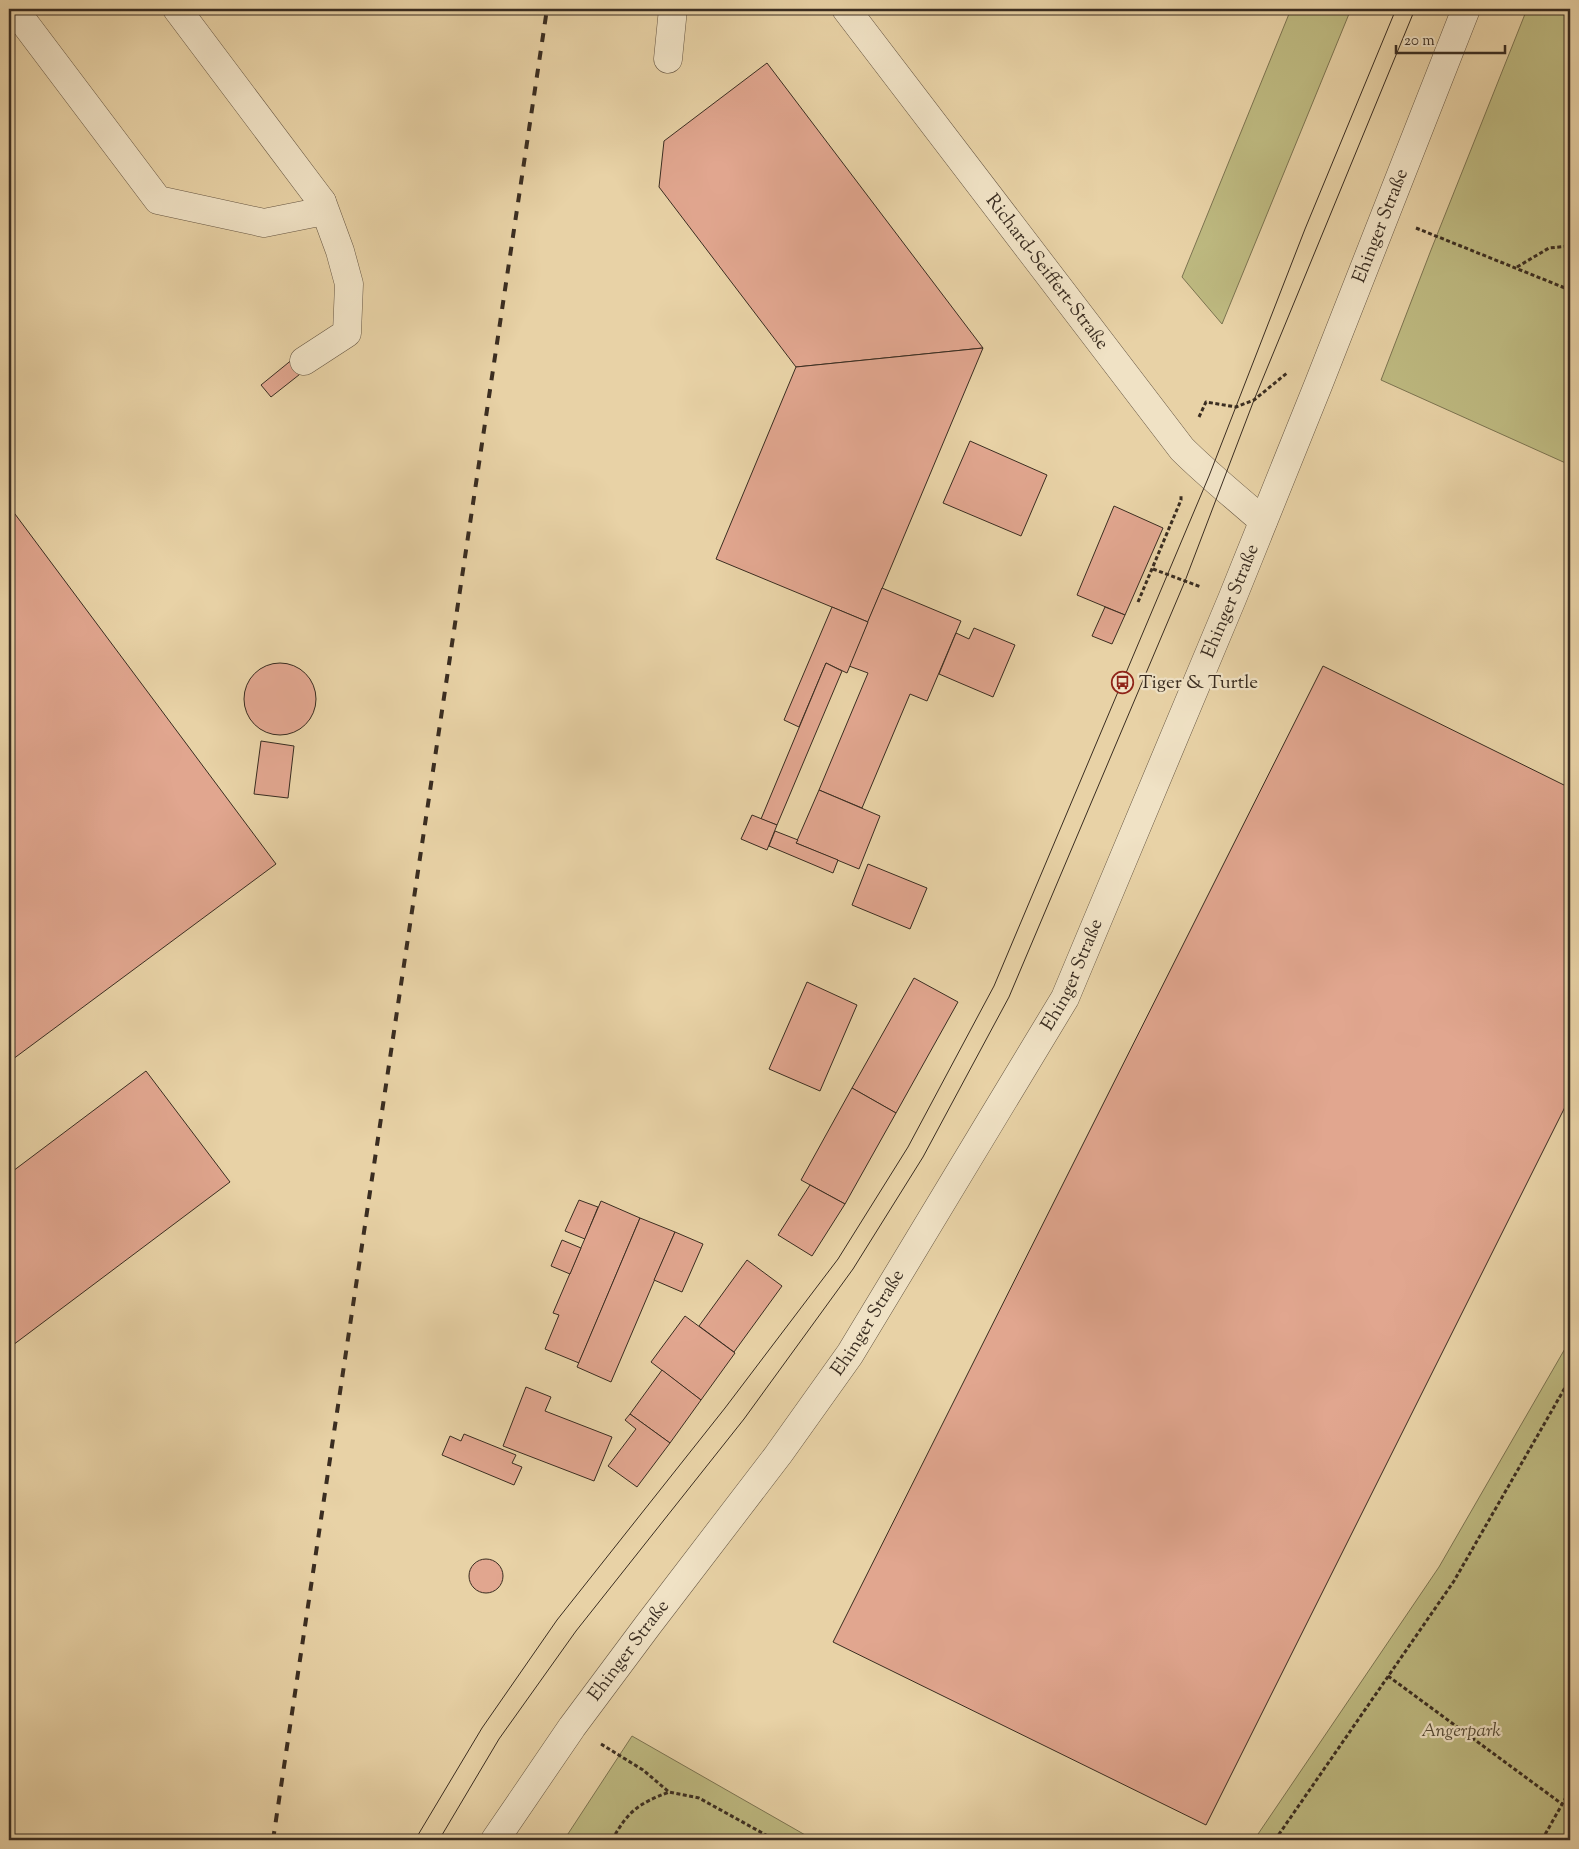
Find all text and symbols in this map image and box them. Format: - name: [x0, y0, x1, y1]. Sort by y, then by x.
- scale bar: [1396, 22, 1505, 54]
- text: 20 m: [1404, 31, 1435, 52]
- street label: Ehinger Straße: [1346, 165, 1415, 287]
- street label: Richard-Seiffert-Straße: [979, 189, 1115, 356]
- street label: Ehinger Straße: [1195, 540, 1266, 662]
- place label: Tiger & Turtle: [1139, 670, 1258, 697]
- bus stop icon: Tiger & Turtle: [1111, 671, 1135, 695]
- street label: Ehinger Straße: [1035, 915, 1110, 1036]
- street label: Ehinger Straße: [825, 1264, 912, 1382]
- street label: Ehinger Straße: [582, 1594, 676, 1707]
- park label: Angerpark: [1421, 1718, 1501, 1745]

